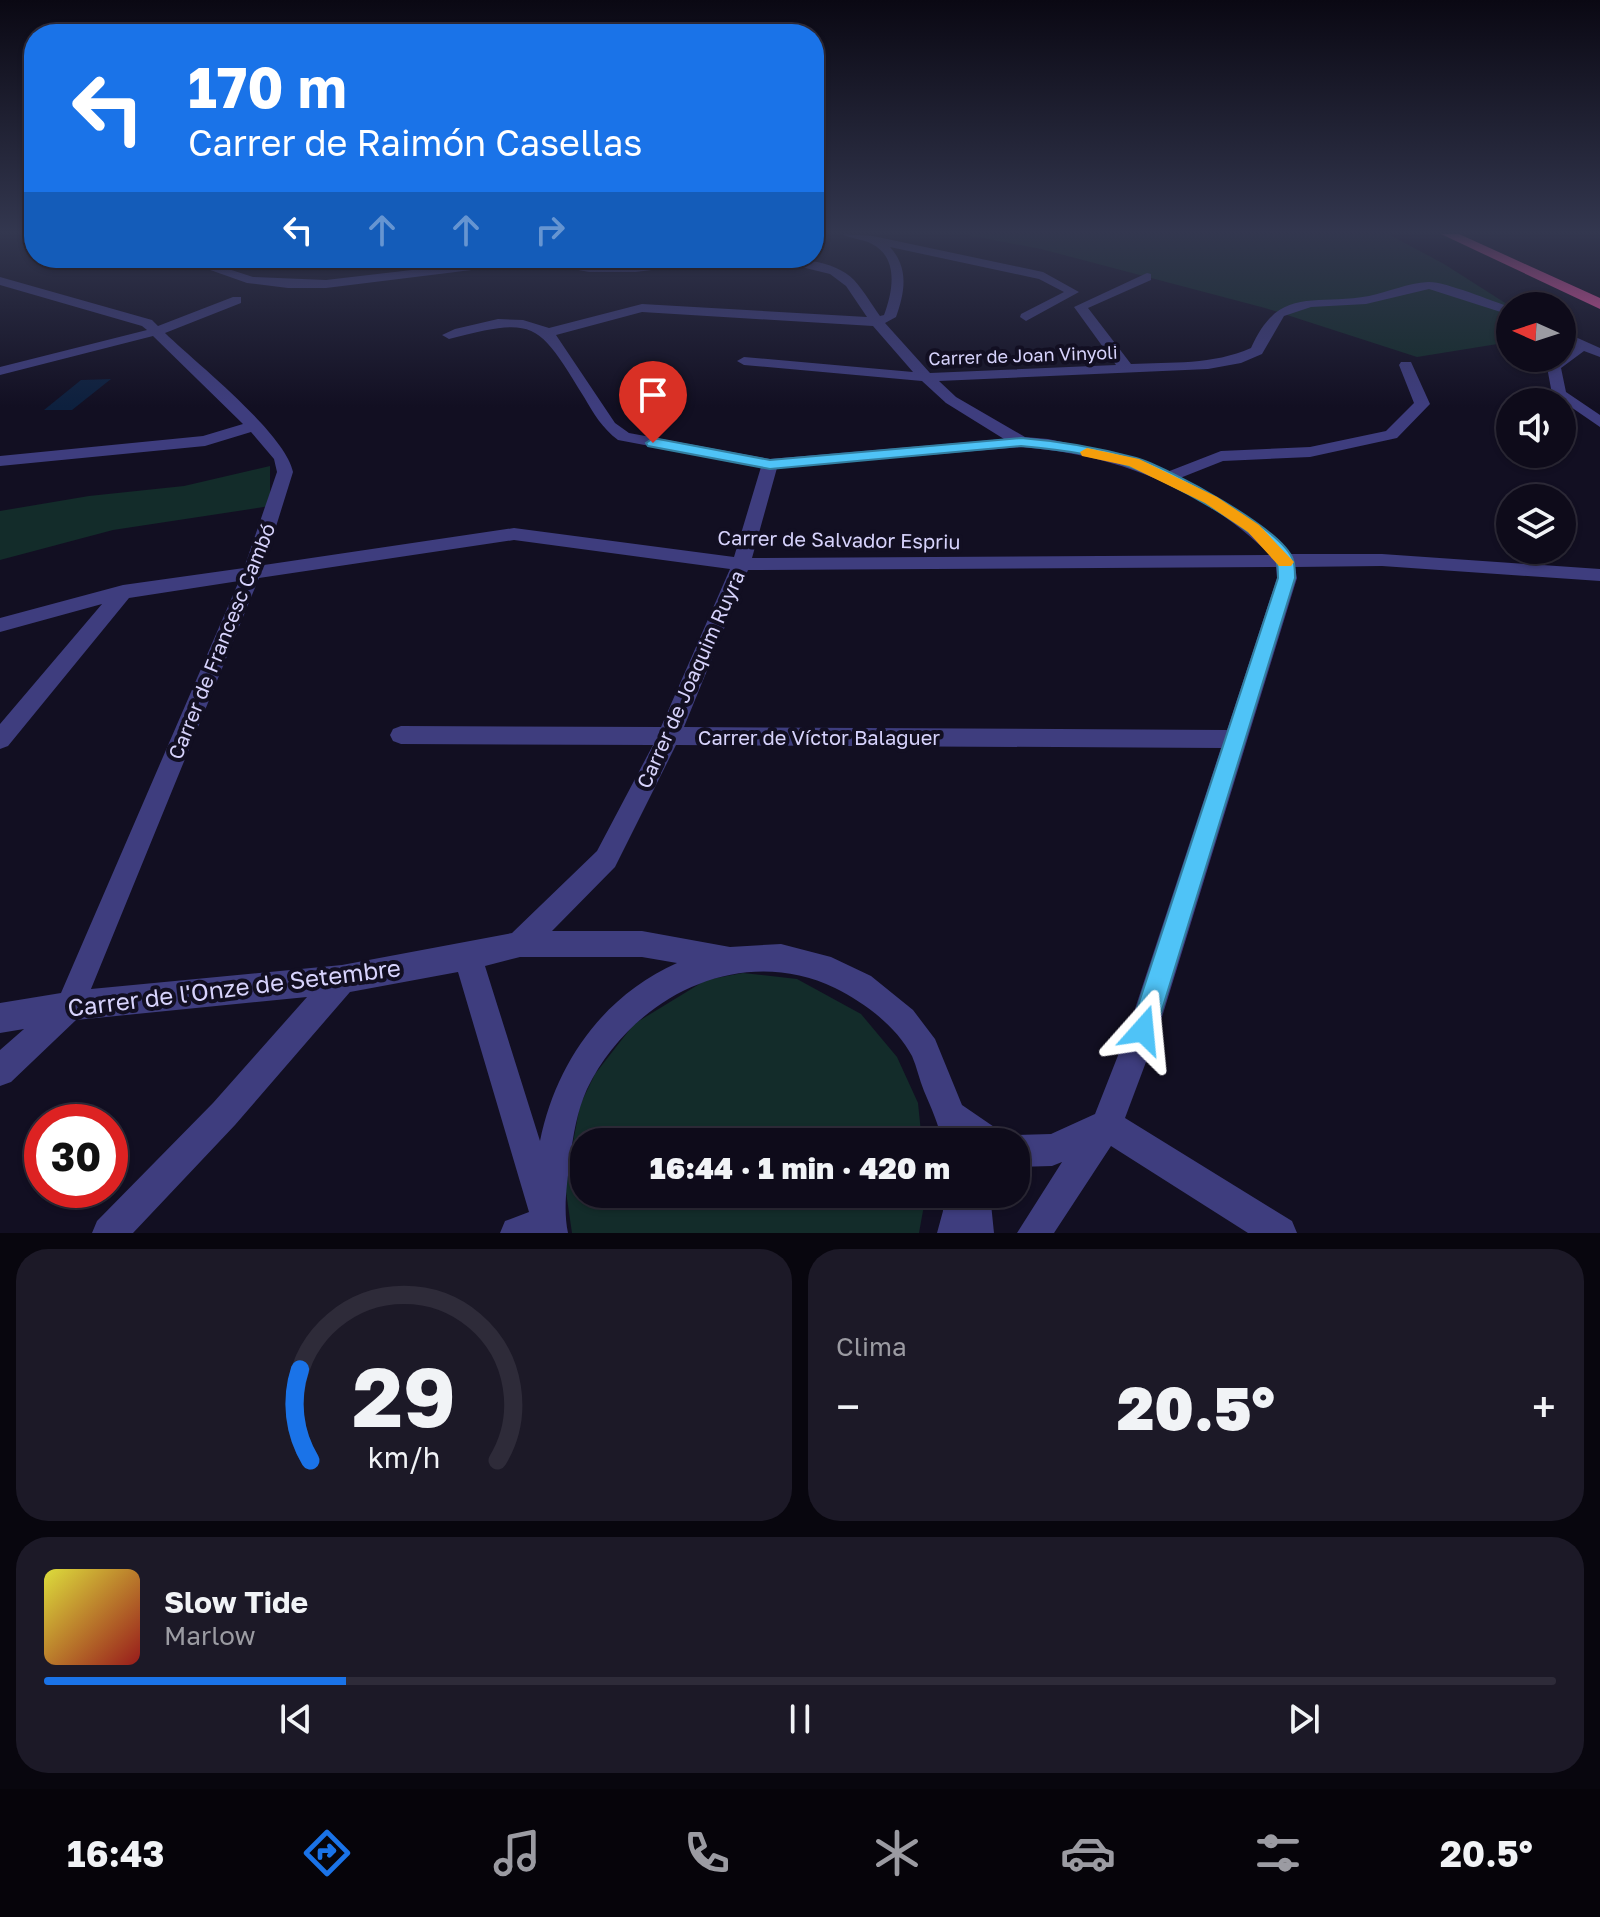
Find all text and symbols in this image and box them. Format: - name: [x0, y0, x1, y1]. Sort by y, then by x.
- text: 170 m: [188, 53, 347, 120]
- icon: left: [56, 56, 160, 160]
- text: Carrer de Raimón Casellas: [188, 121, 642, 164]
- icon: left: [276, 208, 320, 252]
- icon: ahead: [360, 208, 404, 252]
- icon: ahead: [444, 208, 488, 252]
- icon: right: [528, 208, 572, 252]
- north arrow: [1496, 292, 1576, 372]
- map controls: [1496, 292, 1576, 564]
- street label: Carrer de Joan Vinyoli: [928, 341, 1118, 369]
- pin: [619, 361, 687, 443]
- icon: arrive: [631, 373, 675, 417]
- button: sound: [1496, 388, 1576, 468]
- button: layers: [1496, 484, 1576, 564]
- street label: Carrer de Francesc Cambó: [163, 519, 279, 763]
- street label: Carrer de Salvador Espriu: [717, 525, 961, 553]
- street label: Carrer de Joaquim Ruyra: [631, 566, 749, 792]
- street label: Carrer de Víctor Balaguer: [698, 725, 940, 749]
- street label: Carrer de l'Onze de Setembre: [66, 952, 402, 1022]
- position arrow: [1101, 988, 1185, 1072]
- speed limit sign: 30: [24, 1104, 128, 1208]
- text: 16:44 · 1 min · 420 m: [650, 1150, 950, 1186]
- text: Clima: [836, 1331, 907, 1362]
- text: 29: [352, 1345, 456, 1445]
- text: 20.5°: [1117, 1371, 1275, 1443]
- text: −: [836, 1380, 860, 1433]
- text: +: [1532, 1380, 1556, 1433]
- text: km/h: [368, 1440, 440, 1474]
- text: Slow Tide: [164, 1584, 308, 1620]
- text: Marlow: [164, 1620, 256, 1651]
- icon: previous: [274, 1697, 318, 1741]
- icon: pause: [778, 1697, 822, 1741]
- icon: next: [1282, 1697, 1326, 1741]
- icon: directions: [299, 1825, 355, 1881]
- icon: music: [489, 1825, 545, 1881]
- icon: phone: [679, 1825, 735, 1881]
- icon: climate: [869, 1825, 925, 1881]
- icon: car: [1060, 1825, 1116, 1881]
- icon: filters: [1250, 1825, 1306, 1881]
- text: 16:43: [67, 1832, 164, 1875]
- text: 20.5°: [1440, 1832, 1533, 1875]

